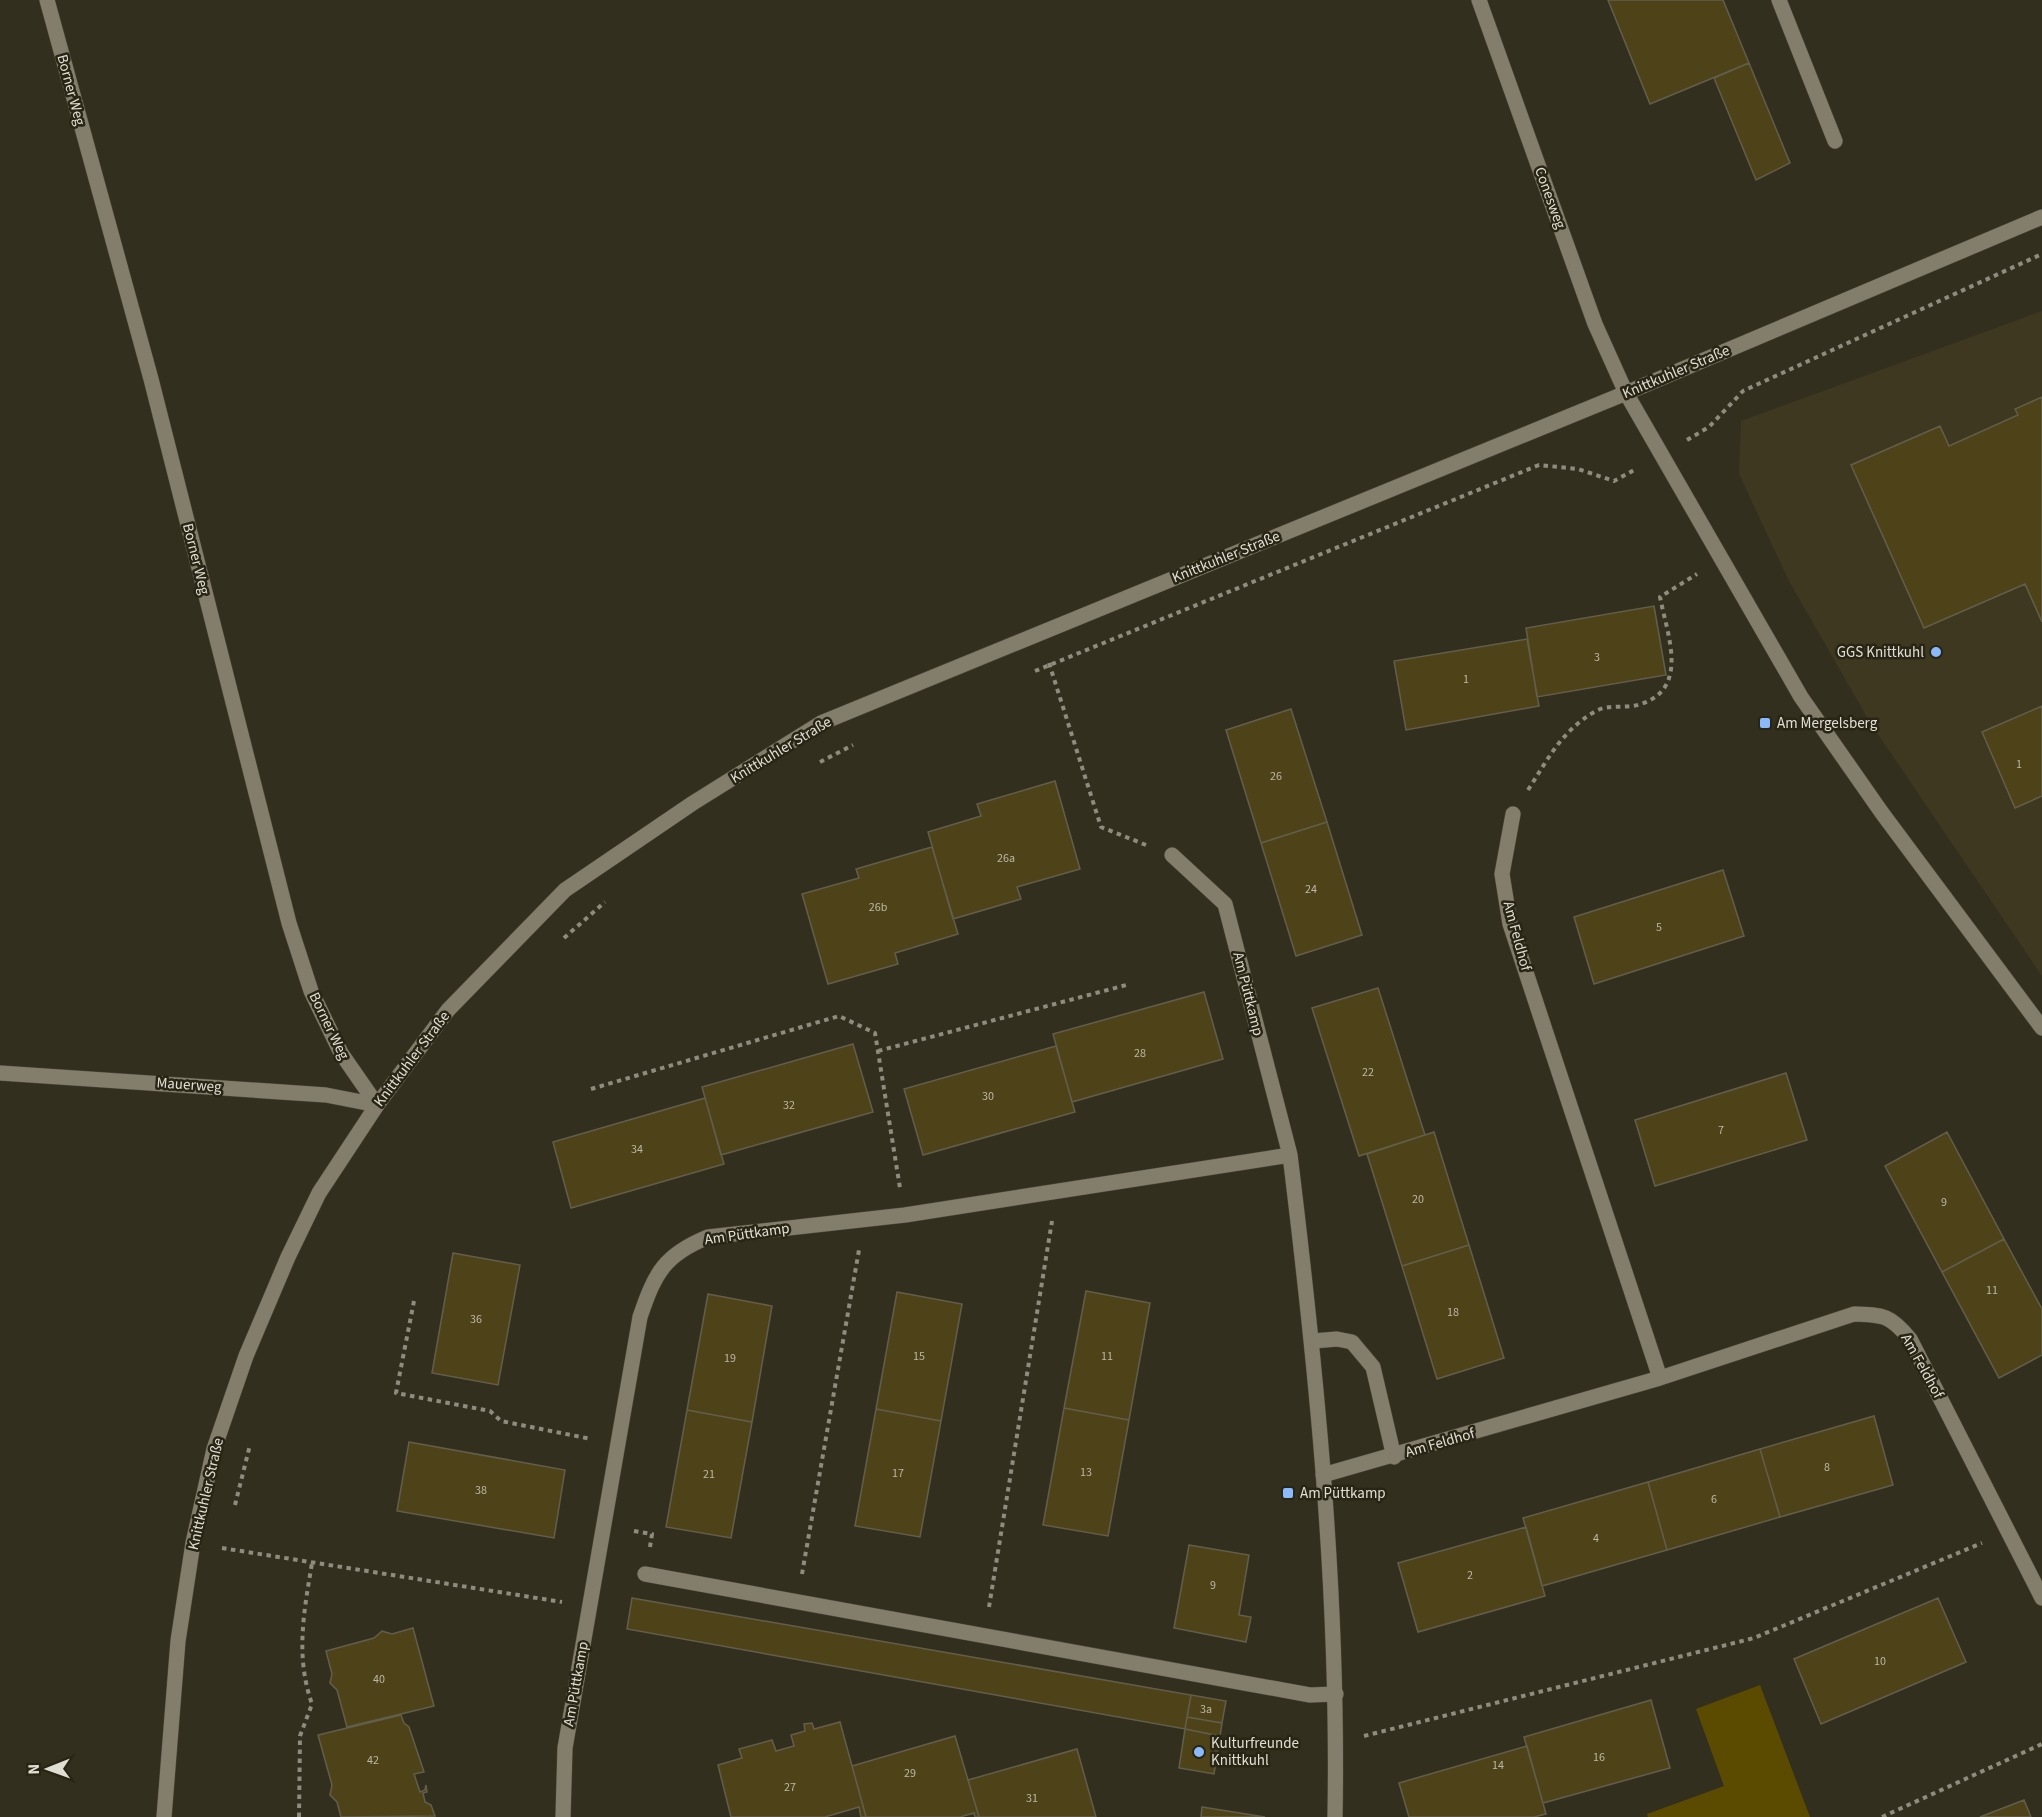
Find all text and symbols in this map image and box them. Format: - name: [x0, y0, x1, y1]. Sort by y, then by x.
- street label: Borner Weg: [51, 52, 91, 128]
- street label: Conesweg: [1529, 164, 1571, 232]
- street label: Knittkuhler Straße: [1619, 340, 1733, 404]
- street label: Borner Weg: [177, 521, 215, 597]
- street label: Knittkuhler Straße: [1169, 526, 1283, 588]
- place label: GGS Knittkuhl: [1837, 642, 1924, 663]
- marker: GGS Knittkuhl: [1929, 645, 1943, 659]
- house number: 3: [1594, 649, 1600, 666]
- house number: 1: [1463, 671, 1469, 688]
- street label: Knittkuhler Straße: [726, 711, 836, 789]
- place label: Am Mergelsberg: [1777, 713, 1878, 734]
- marker: Am Mergelsberg: [1758, 716, 1772, 730]
- house number: 1: [2016, 756, 2022, 773]
- house number: 26: [1270, 768, 1282, 785]
- house number: 26a: [997, 850, 1015, 867]
- house number: 24: [1305, 881, 1317, 898]
- house number: 26b: [869, 899, 888, 916]
- street label: Am Feldhof: [1498, 899, 1536, 974]
- house number: 5: [1656, 919, 1662, 936]
- street label: Am Püttkamp: [1227, 950, 1269, 1038]
- street label: Borner Weg: [304, 989, 355, 1064]
- street label: Knittkuhler Straße: [369, 1007, 455, 1111]
- house number: 28: [1134, 1045, 1146, 1062]
- house number: 22: [1362, 1064, 1374, 1081]
- street label: Mauerweg: [156, 1072, 223, 1098]
- house number: 30: [982, 1088, 994, 1105]
- house number: 32: [783, 1097, 795, 1114]
- house number: 7: [1718, 1122, 1724, 1139]
- house number: 34: [631, 1141, 643, 1158]
- house number: 20: [1412, 1191, 1424, 1208]
- house number: 9: [1941, 1194, 1947, 1211]
- street label: Am Püttkamp: [703, 1218, 791, 1250]
- house number: 11: [1986, 1282, 1998, 1299]
- house number: 18: [1447, 1304, 1459, 1321]
- house number: 36: [470, 1311, 482, 1328]
- street label: Am Feldhof: [1896, 1330, 1949, 1403]
- house number: 15: [913, 1348, 925, 1365]
- house number: 11: [1101, 1348, 1113, 1365]
- house number: 19: [724, 1350, 736, 1367]
- street label: Am Feldhof: [1403, 1423, 1478, 1463]
- street label: Knittkuhler Straße: [183, 1436, 229, 1552]
- house number: 8: [1824, 1459, 1830, 1476]
- house number: 13: [1080, 1464, 1092, 1481]
- house number: 17: [892, 1465, 904, 1482]
- house number: 21: [703, 1466, 715, 1483]
- house number: 38: [475, 1482, 487, 1499]
- place label: Am Püttkamp: [1300, 1483, 1386, 1504]
- marker: Am Püttkamp: [1281, 1486, 1295, 1500]
- house number: 6: [1711, 1491, 1717, 1508]
- house number: 4: [1593, 1530, 1599, 1547]
- house number: 2: [1467, 1567, 1473, 1584]
- house number: 9: [1210, 1577, 1216, 1594]
- street label: Am Püttkamp: [558, 1640, 594, 1728]
- house number: 10: [1874, 1653, 1886, 1670]
- house number: 40: [373, 1671, 385, 1688]
- house number: 3a: [1200, 1701, 1212, 1718]
- place label: Kulturfreunde Knittkuhl: [1211, 1733, 1299, 1771]
- north arrow: [18, 1739, 78, 1799]
- marker: Kulturfreunde Knittkuhl: [1192, 1745, 1206, 1759]
- house number: 16: [1593, 1749, 1605, 1766]
- house number: 42: [367, 1752, 379, 1769]
- house number: 14: [1492, 1757, 1504, 1774]
- text: N: [23, 1764, 45, 1775]
- house number: 29: [904, 1765, 916, 1782]
- house number: 27: [784, 1779, 796, 1796]
- house number: 31: [1026, 1790, 1038, 1807]

